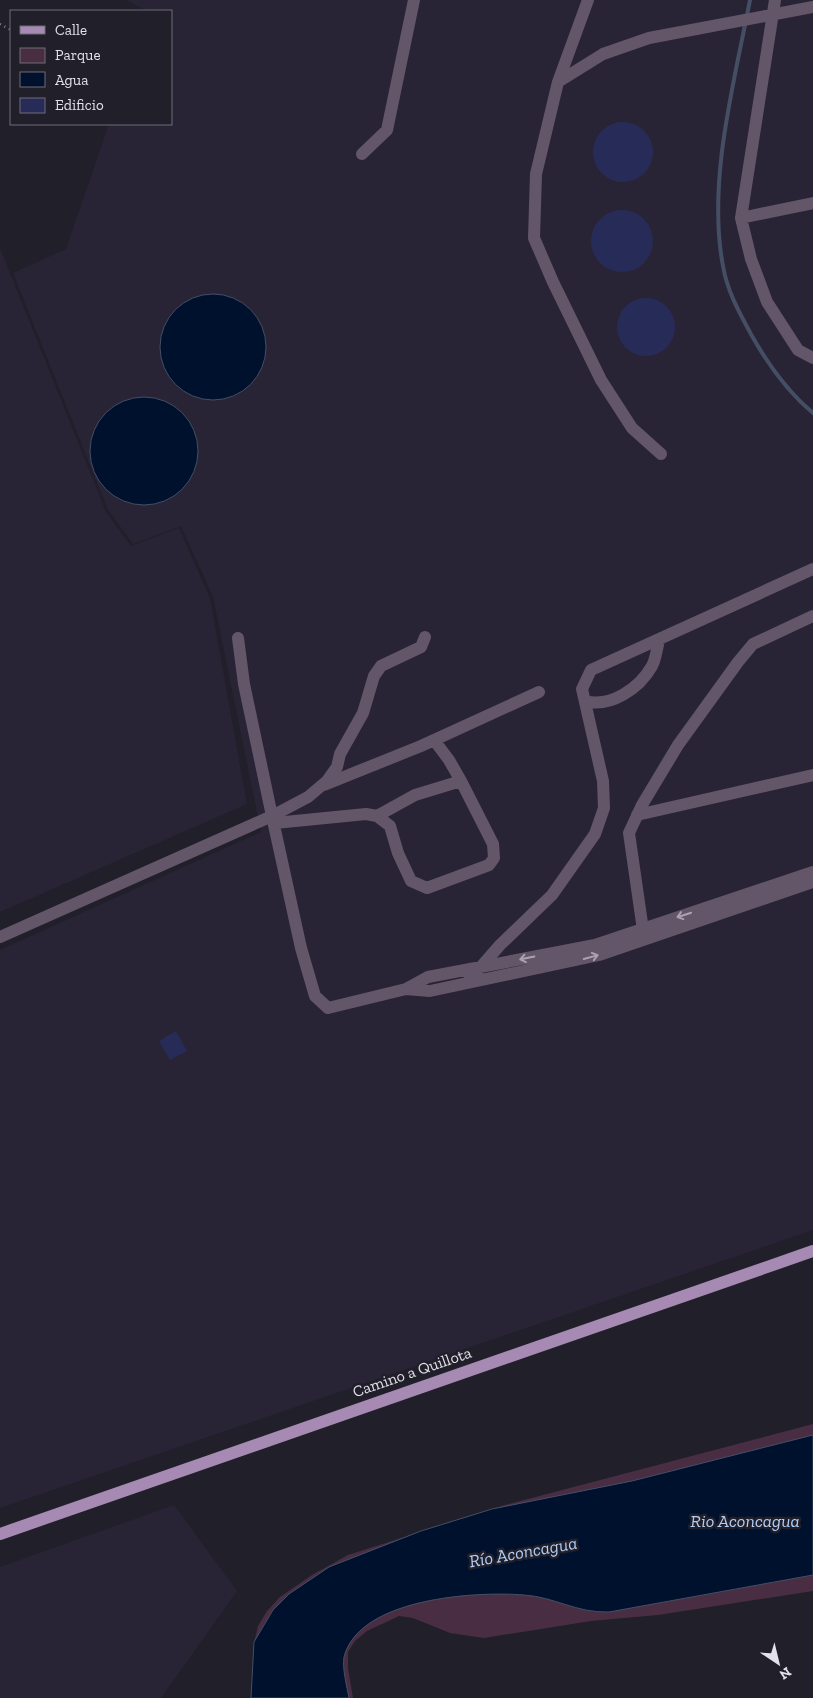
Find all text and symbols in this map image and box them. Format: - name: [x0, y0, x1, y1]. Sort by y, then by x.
- legend: [10, 10, 172, 125]
- text: Calle: [55, 21, 87, 39]
- text: Parque: [55, 46, 101, 64]
- text: Agua: [55, 71, 88, 89]
- text: Edificio: [55, 96, 104, 114]
- one-way arrow: [676, 911, 692, 920]
- one-way arrow: [582, 952, 598, 961]
- one-way arrow: [520, 954, 536, 963]
- street label: Camino a Quillota: [350, 1343, 474, 1401]
- water label: Rio Aconcagua: [690, 1510, 800, 1532]
- water label: Río Aconcagua: [467, 1532, 579, 1572]
- north arrow: [753, 1638, 803, 1688]
- text: N: [776, 1663, 794, 1683]

